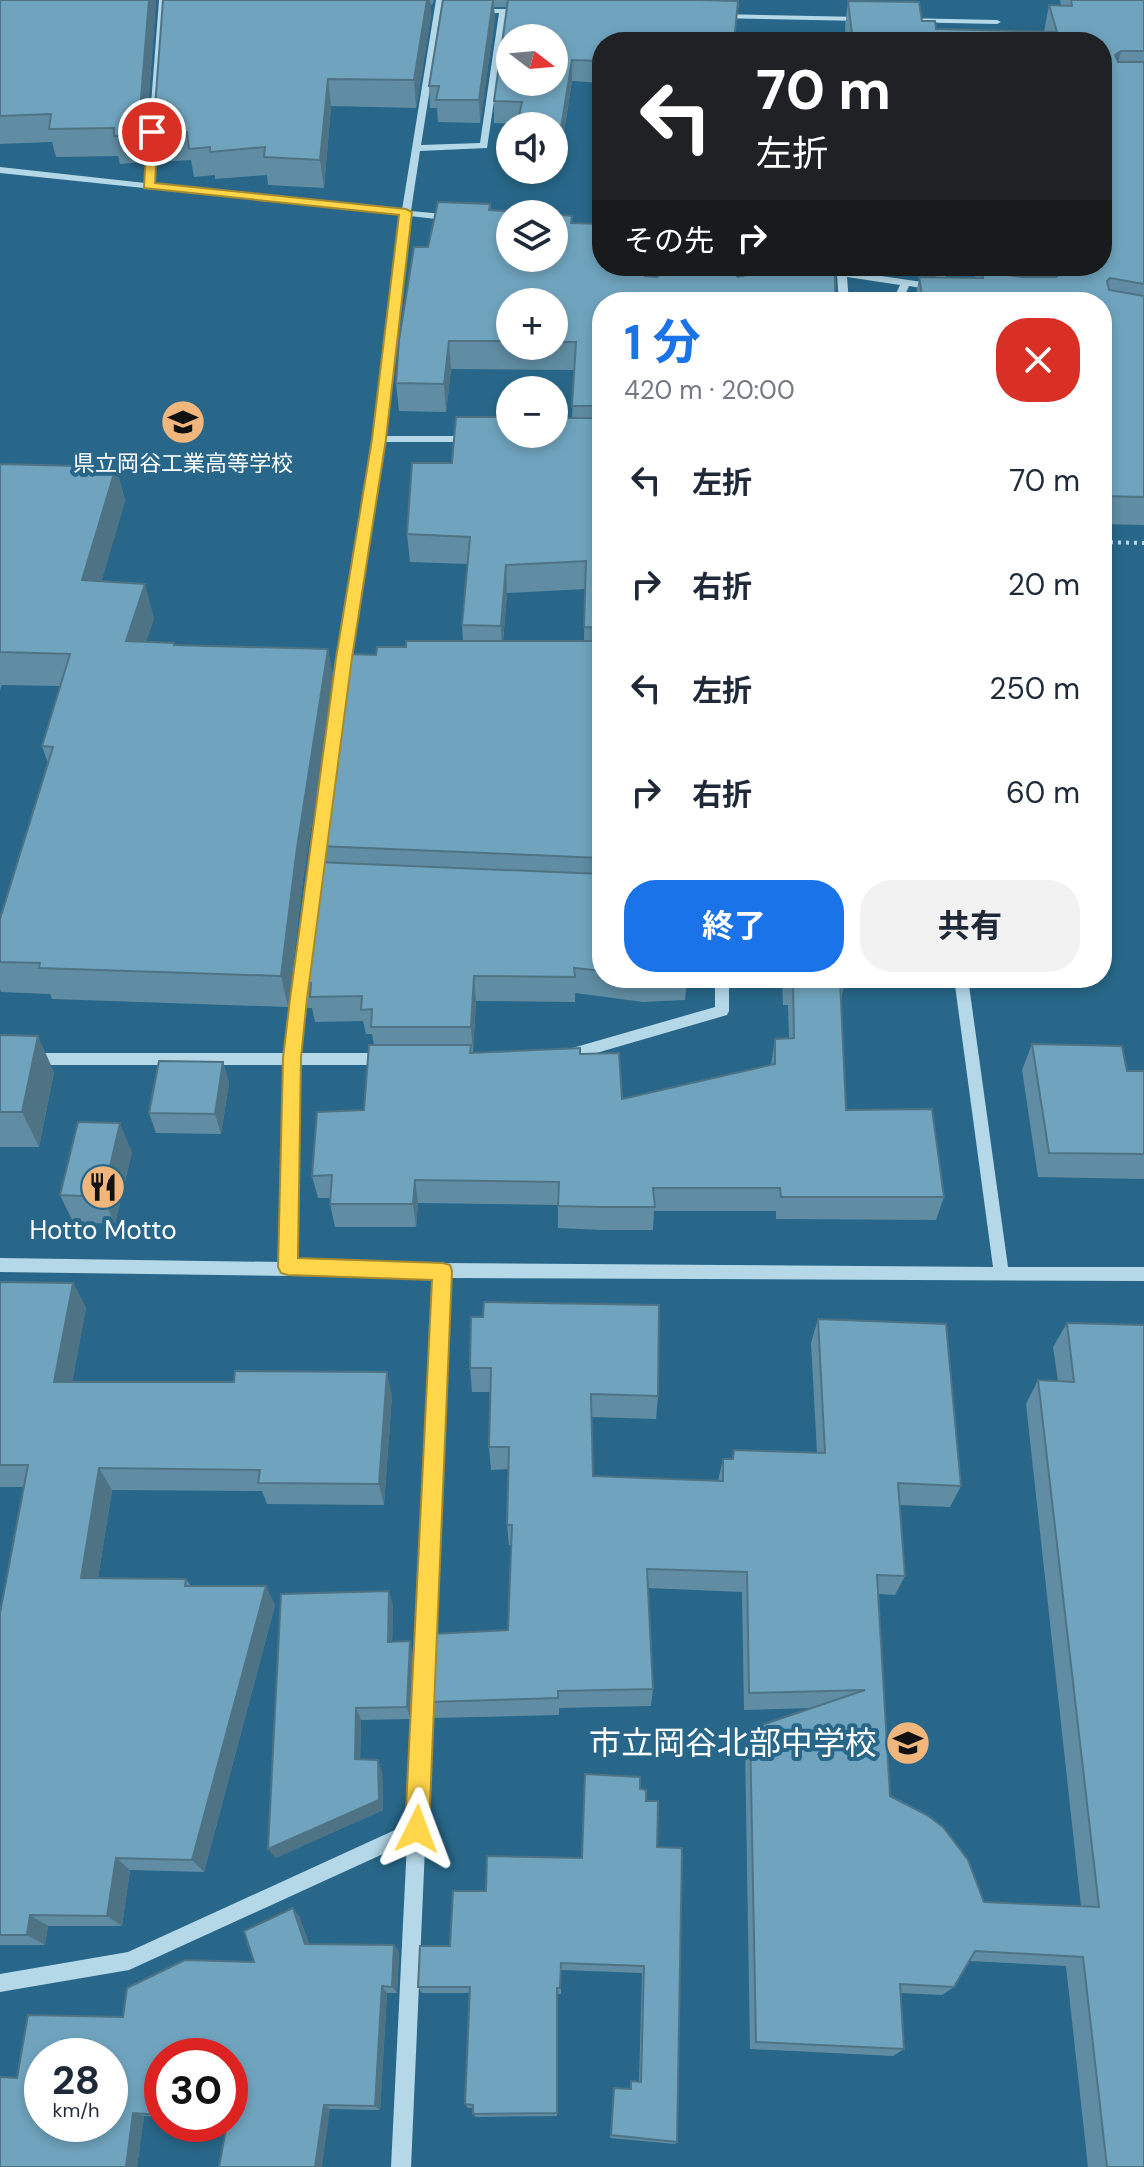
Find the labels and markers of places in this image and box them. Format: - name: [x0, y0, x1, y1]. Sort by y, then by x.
- pin: [118, 98, 186, 166]
- school or university icon: 県立岡谷工業高等学校: [159, 398, 207, 446]
- place label: 県立岡谷工業高等学校: [73, 449, 293, 478]
- restaurant icon: Hotto Motto: [79, 1163, 127, 1211]
- place label: Hotto Motto: [29, 1213, 177, 1247]
- school or university icon: 市立岡谷北部中学校: [884, 1719, 932, 1767]
- place label: 市立岡谷北部中学校: [589, 1722, 877, 1764]

